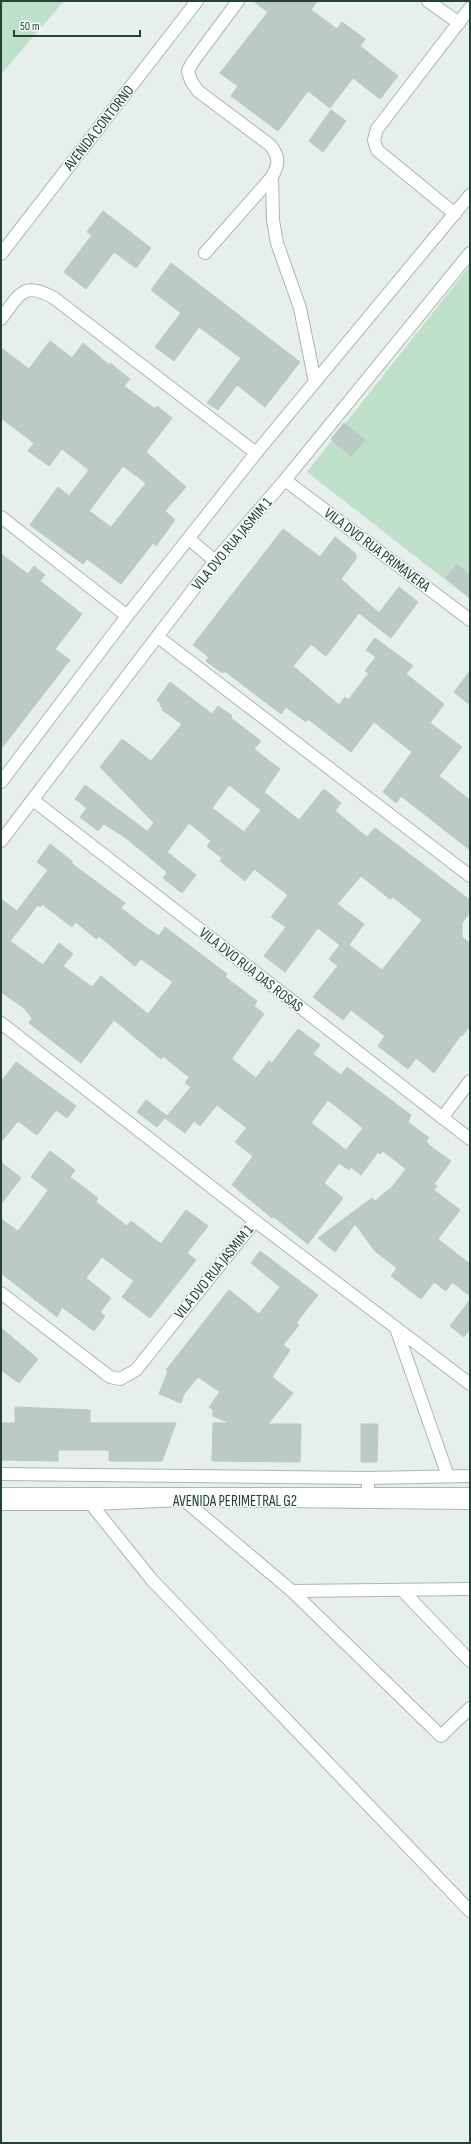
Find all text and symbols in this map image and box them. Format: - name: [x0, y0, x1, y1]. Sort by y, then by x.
- scale bar: [14, 12, 140, 38]
- text: 50 m: [20, 19, 40, 34]
- street label: AVENIDA CONTORNO: [59, 82, 138, 175]
- street label: VILA DVO RUA JASMIM 1: [188, 493, 277, 594]
- street label: VILA DVO RUA PRIMAVERA: [320, 504, 434, 597]
- street label: VILA DVO RUA DAS ROSAS: [195, 923, 307, 1017]
- street label: VILA DVO RUA JASMIM 1: [170, 1221, 258, 1323]
- street label: AVENIDA PERIMETRAL G2: [172, 1492, 297, 1511]

